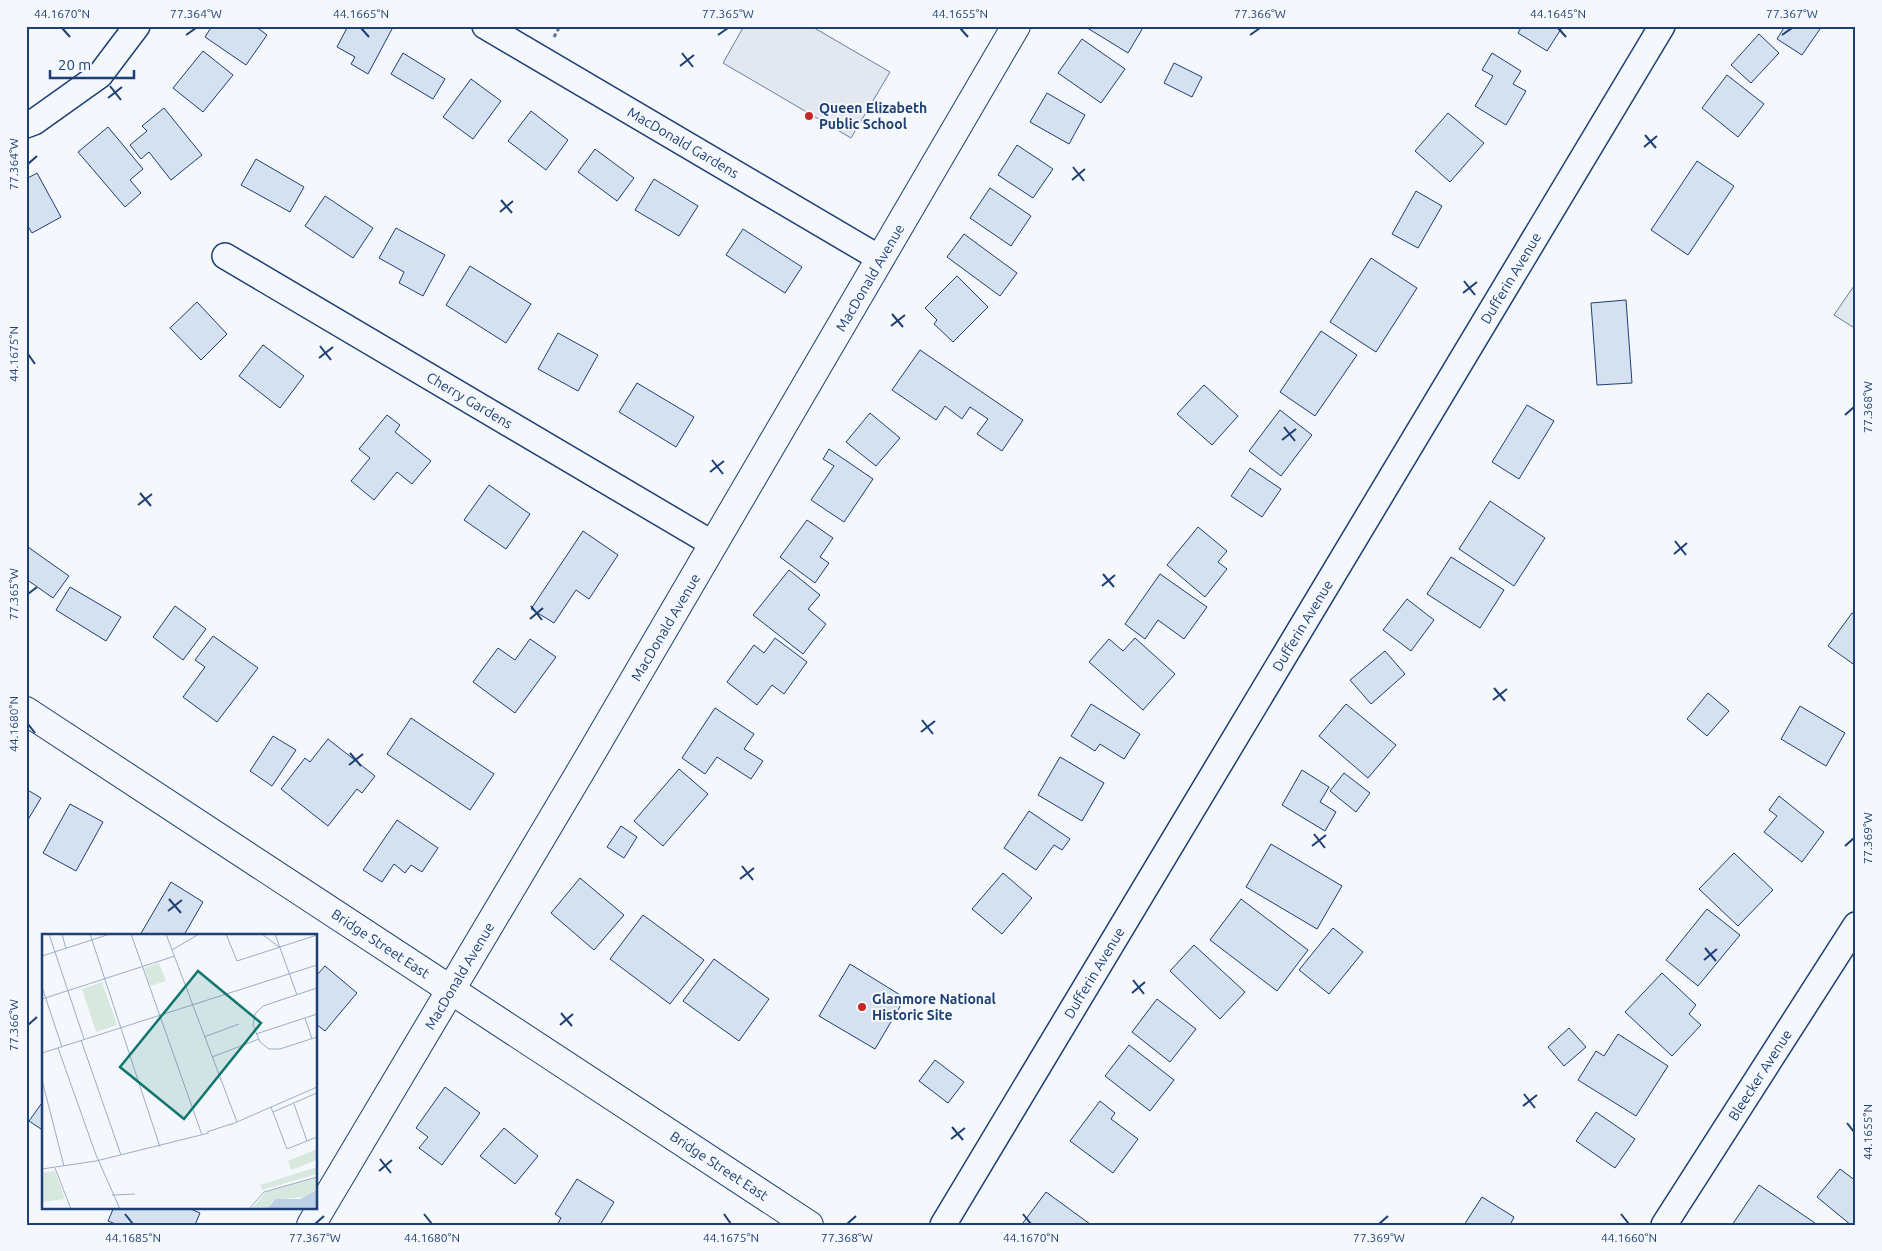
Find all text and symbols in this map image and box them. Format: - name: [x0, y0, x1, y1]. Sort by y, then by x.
- text: 44.1670°N: [34, 7, 90, 20]
- text: 77.364°W: [170, 7, 222, 20]
- text: 44.1665°N: [333, 7, 389, 20]
- text: 77.365°W: [702, 7, 754, 20]
- text: 44.1655°N: [932, 7, 988, 20]
- text: 77.366°W: [1234, 7, 1286, 20]
- text: 44.1645°N: [1530, 7, 1586, 20]
- text: 77.367°W: [1766, 7, 1818, 20]
- scale bar: [50, 48, 134, 80]
- text: 20 m: [58, 56, 91, 73]
- place label: Queen Elizabeth Public School: [819, 100, 927, 132]
- street label: MacDonald Gardens: [625, 104, 742, 182]
- marker: Queen Elizabeth Public School: [803, 110, 815, 122]
- text: 77.364°W: [7, 138, 20, 190]
- street label: MacDonald Avenue: [833, 221, 908, 334]
- street label: Dufferin Avenue: [1477, 230, 1544, 327]
- text: 44.1675°N: [7, 326, 20, 382]
- street label: Cherry Gardens: [424, 369, 515, 432]
- text: 77.368°W: [1861, 381, 1874, 433]
- text: 77.365°W: [7, 568, 20, 620]
- street label: MacDonald Avenue: [628, 571, 703, 684]
- street label: Dufferin Avenue: [1269, 577, 1336, 674]
- text: 44.1680°N: [7, 696, 20, 752]
- text: 77.369°W: [1861, 812, 1874, 864]
- street label: Bridge Street East: [328, 906, 433, 982]
- street label: MacDonald Avenue: [422, 920, 497, 1032]
- street label: Dufferin Avenue: [1061, 924, 1128, 1021]
- inset map: [42, 934, 318, 1208]
- place label: Glanmore National Historic Site: [872, 991, 996, 1023]
- text: 77.366°W: [7, 999, 20, 1051]
- marker: Glanmore National Historic Site: [856, 1001, 868, 1013]
- street label: Bleecker Avenue: [1725, 1027, 1795, 1124]
- text: 44.1655°N: [1861, 1104, 1874, 1160]
- street label: Bridge Street East: [667, 1128, 771, 1204]
- text: 44.1685°N: [105, 1231, 161, 1244]
- text: 77.367°W: [289, 1231, 341, 1244]
- text: 44.1680°N: [404, 1231, 460, 1244]
- text: 44.1675°N: [703, 1231, 759, 1244]
- text: 77.368°W: [821, 1231, 873, 1244]
- text: 44.1670°N: [1003, 1231, 1059, 1244]
- text: 77.369°W: [1353, 1231, 1405, 1244]
- text: 44.1660°N: [1601, 1231, 1657, 1244]

